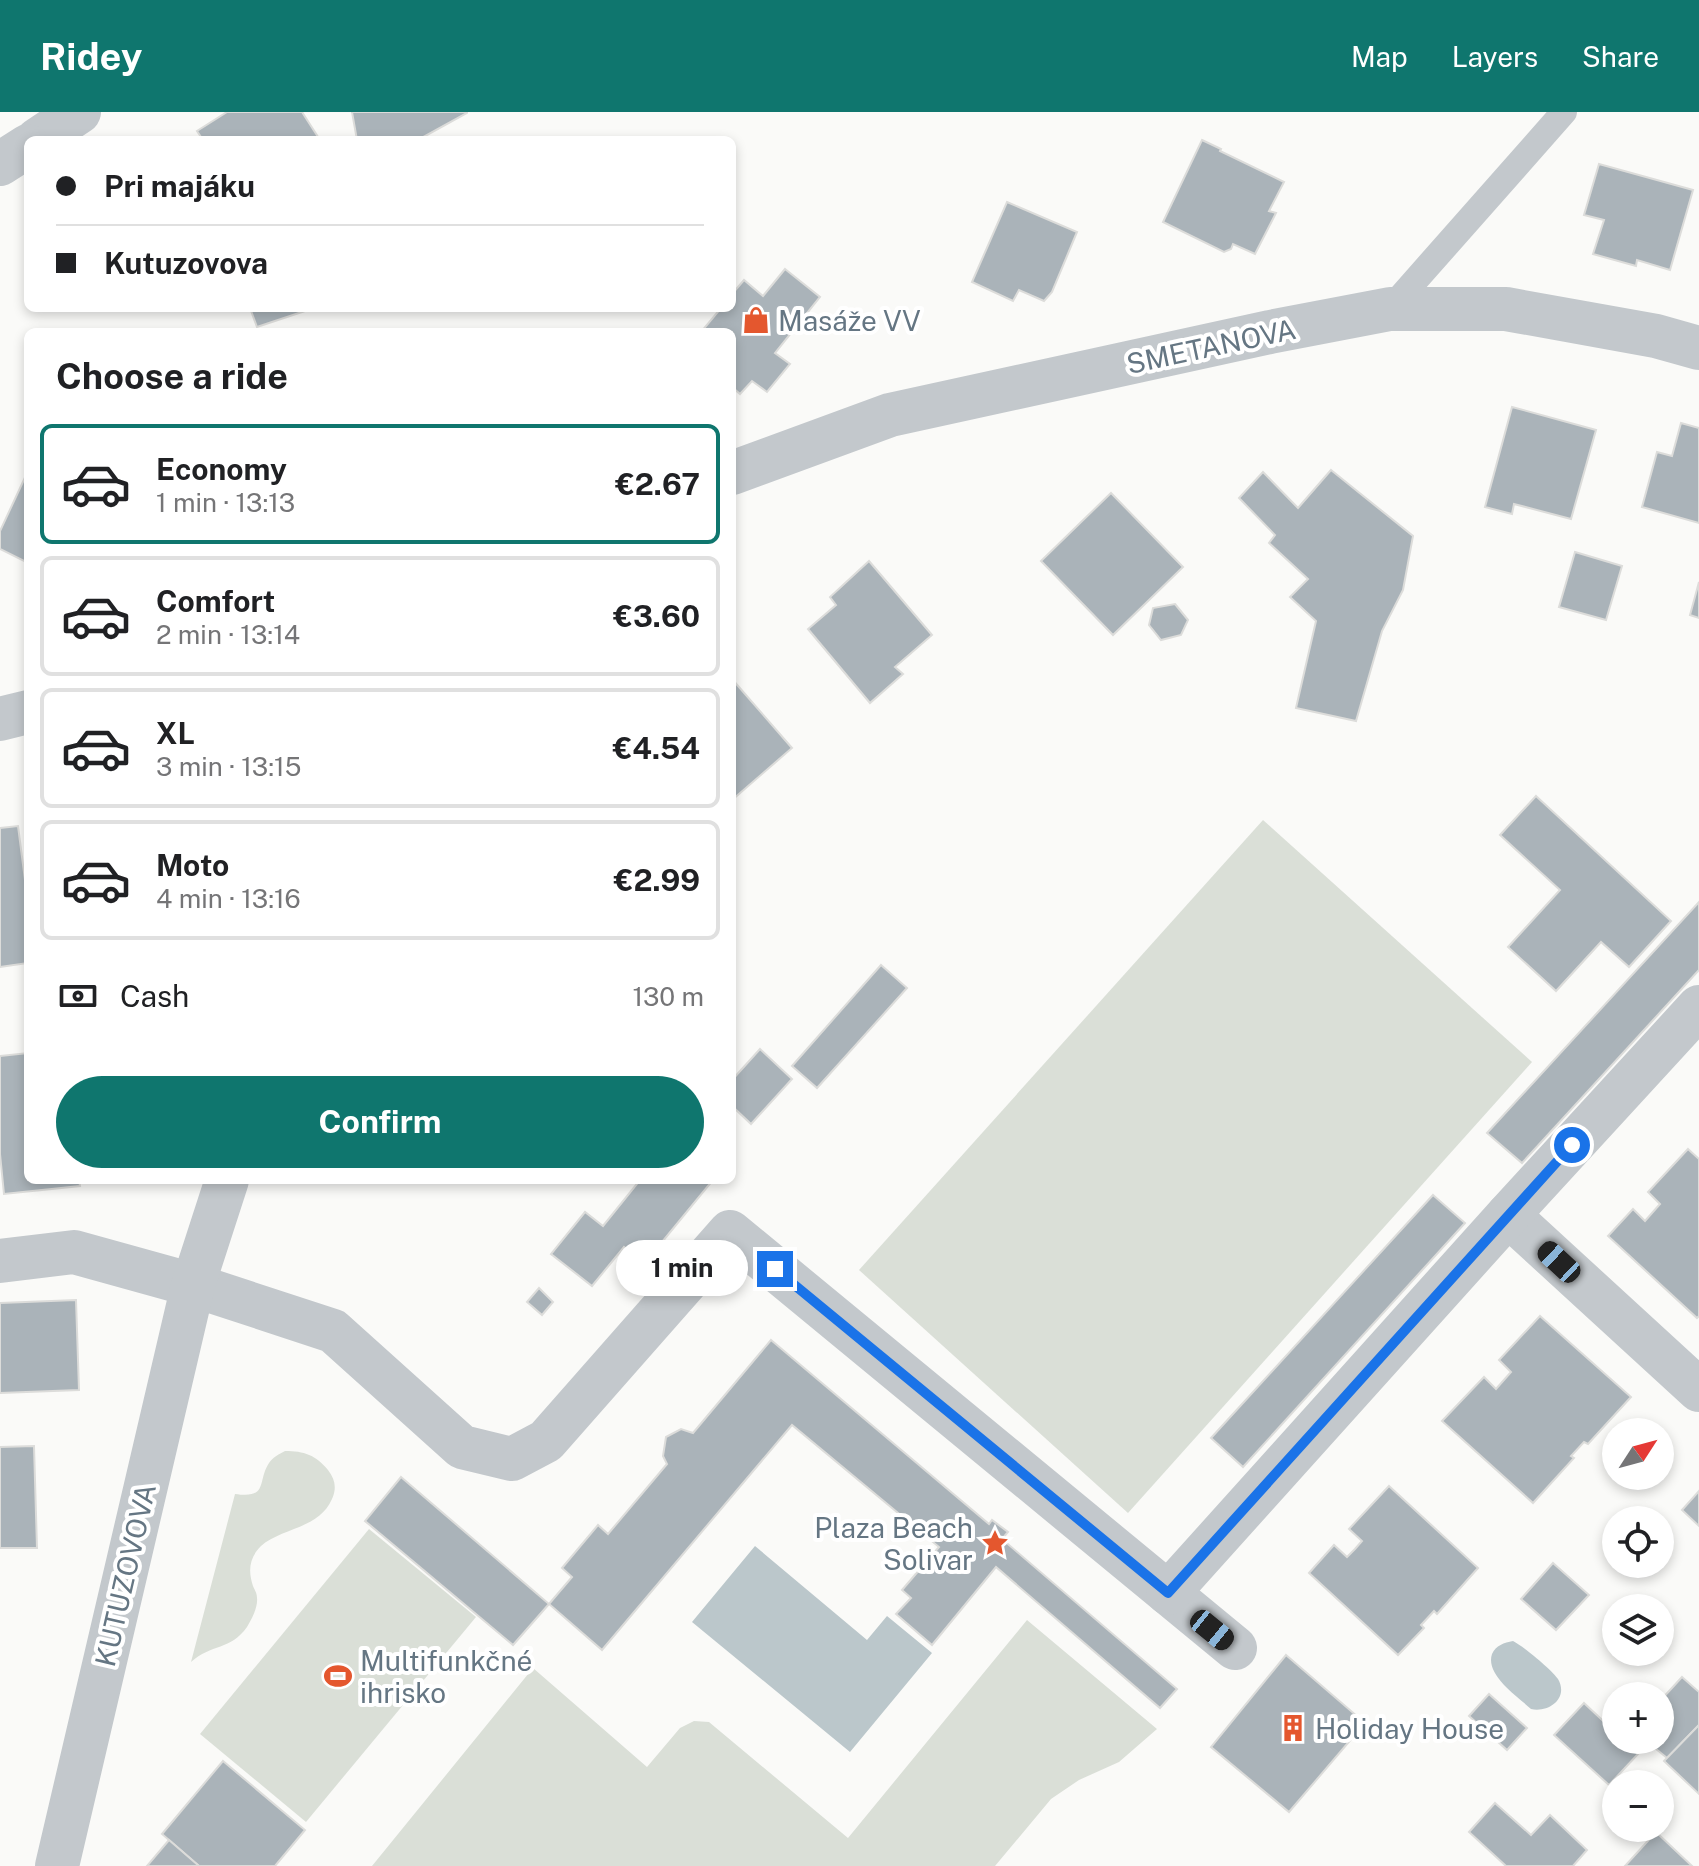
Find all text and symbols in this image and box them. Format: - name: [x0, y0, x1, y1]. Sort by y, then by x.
- text: Ridey: [40, 34, 142, 79]
- text: Map: [1351, 40, 1408, 73]
- text: Layers: [1452, 40, 1538, 73]
- text: Share: [1582, 40, 1659, 73]
- text: Pri majáku: [104, 168, 255, 204]
- text: Kutuzovova: [104, 245, 268, 281]
- place label: Masáže VV: [778, 304, 921, 337]
- shop icon: Masáže VV: [741, 305, 771, 335]
- street label: SMETANOVA: [1123, 312, 1299, 380]
- text: Choose a ride: [56, 355, 288, 397]
- icon: car: [60, 448, 132, 520]
- text: Economy: [156, 451, 287, 487]
- text: €2.67: [615, 466, 700, 502]
- text: 1 min · 13:13: [156, 487, 295, 518]
- icon: car: [60, 580, 132, 652]
- text: Comfort: [156, 583, 275, 619]
- text: €3.60: [613, 598, 700, 634]
- text: 2 min · 13:14: [156, 619, 300, 650]
- icon: car: [60, 712, 132, 784]
- text: XL: [156, 715, 195, 751]
- text: €4.54: [613, 730, 700, 766]
- text: 3 min · 13:15: [156, 751, 301, 782]
- icon: car: [60, 844, 132, 916]
- text: Moto: [156, 847, 229, 883]
- text: €2.99: [614, 862, 700, 898]
- text: 4 min · 13:16: [156, 883, 301, 914]
- icon: cash: [56, 974, 100, 1018]
- text: Cash: [120, 978, 189, 1014]
- text: 130 m: [632, 981, 704, 1012]
- button: Confirm: [56, 1076, 704, 1168]
- route start: [1554, 1127, 1590, 1163]
- car: [1533, 1237, 1585, 1287]
- callout: 1 min: [615, 1241, 747, 1297]
- route end: [757, 1251, 793, 1287]
- text: 1 min: [651, 1252, 713, 1283]
- north arrow: [1602, 1418, 1674, 1490]
- map controls: [1602, 1418, 1674, 1842]
- street label: KUTUZOVOVA: [88, 1480, 162, 1670]
- button: locate: [1602, 1506, 1674, 1578]
- place label: Plaza Beach Solivar: [814, 1511, 973, 1576]
- place icon: Plaza Beach Solivar: [980, 1528, 1010, 1558]
- button: layers: [1602, 1594, 1674, 1666]
- car: [1186, 1606, 1238, 1654]
- place label: Multifunkčné ihrisko: [360, 1644, 532, 1709]
- sports icon: Multifunkčné ihrisko: [323, 1661, 353, 1691]
- button: +: [1602, 1682, 1674, 1754]
- place label: Holiday House: [1315, 1712, 1504, 1745]
- building icon: Holiday House: [1278, 1713, 1308, 1743]
- button: −: [1602, 1770, 1674, 1842]

